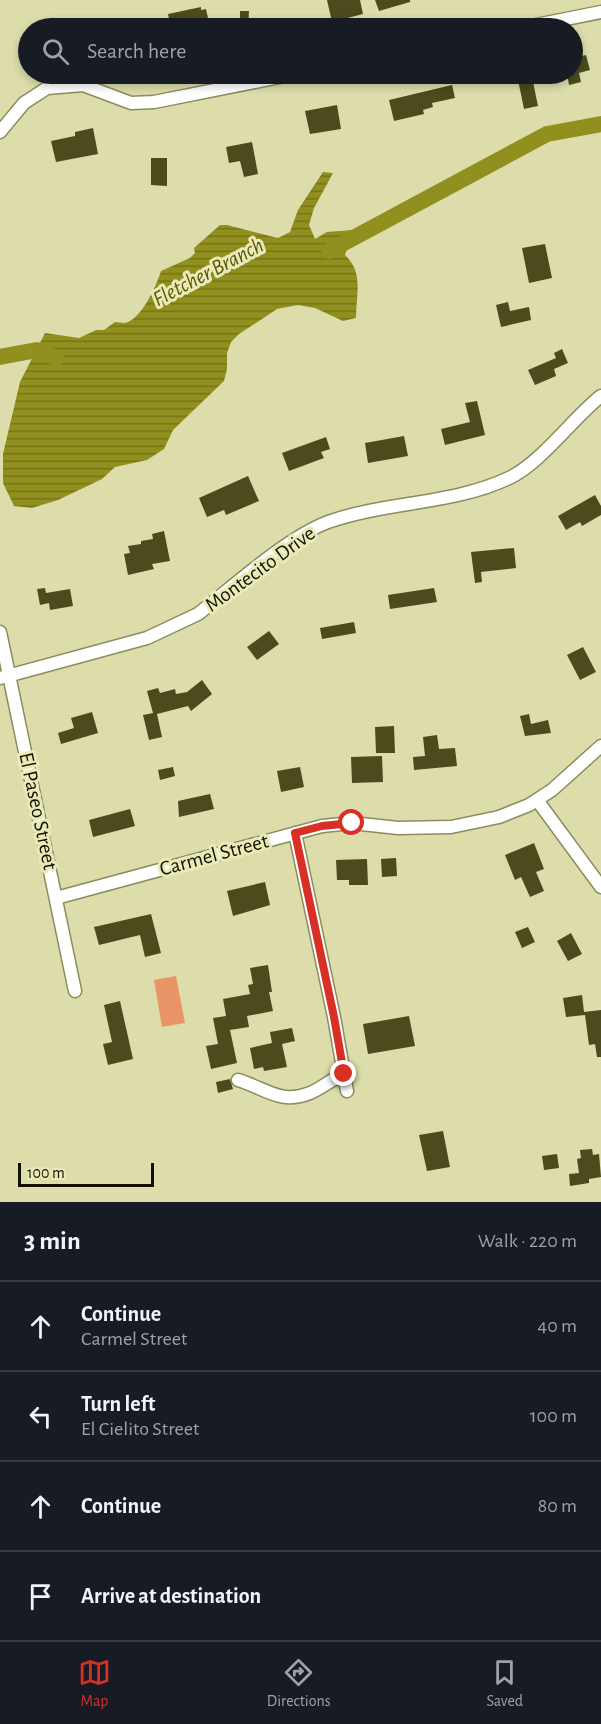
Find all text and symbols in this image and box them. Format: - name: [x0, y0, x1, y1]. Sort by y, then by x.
- search box: [18, 18, 583, 84]
- icon: search: [39, 35, 72, 68]
- text: Search here: [87, 40, 186, 62]
- water label: Fletcher Branch: [149, 234, 267, 310]
- street label: Montecito Drive: [201, 522, 319, 616]
- street label: El Paseo Street: [15, 750, 61, 872]
- route start: [338, 809, 364, 835]
- street label: Carmel Street: [157, 830, 271, 880]
- route end: [330, 1060, 356, 1086]
- scale bar: [18, 1160, 154, 1188]
- text: 100 m: [27, 1165, 65, 1181]
- text: 3 min: [24, 1228, 81, 1254]
- text: Walk · 220 m: [478, 1231, 577, 1251]
- text: Continue: [81, 1303, 161, 1325]
- icon: ahead: [24, 1310, 57, 1343]
- text: 40 m: [538, 1316, 577, 1336]
- text: Carmel Street: [81, 1329, 187, 1349]
- text: Turn left: [81, 1393, 155, 1415]
- icon: left: [24, 1400, 57, 1433]
- text: 100 m: [530, 1406, 577, 1426]
- text: El Cielito Street: [81, 1419, 199, 1439]
- icon: ahead: [24, 1490, 57, 1523]
- text: Continue: [81, 1495, 161, 1517]
- text: 80 m: [538, 1496, 577, 1516]
- icon: arrive: [24, 1580, 57, 1613]
- text: Arrive at destination: [81, 1585, 261, 1607]
- tab: Map: [78, 1656, 111, 1711]
- tab: Directions: [267, 1656, 331, 1711]
- tab: Saved: [486, 1656, 523, 1711]

